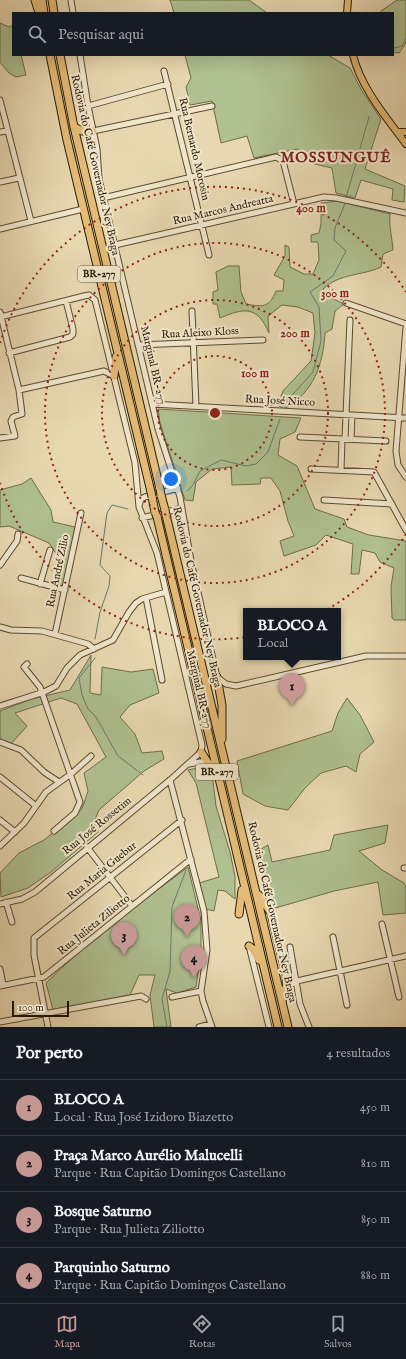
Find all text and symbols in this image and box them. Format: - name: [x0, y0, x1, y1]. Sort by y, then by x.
- search box: [12, 12, 394, 56]
- icon: search: [26, 23, 48, 45]
- text: Pesquisar aqui: [58, 25, 144, 44]
- street label: Rodovia do Café Governador Ney Braga: [67, 73, 123, 257]
- street label: Rua Bernardo Morosin: [175, 96, 213, 202]
- district label: MOSSUNGUÊ: [280, 148, 392, 167]
- street label: Rua Marcos Andreatta: [171, 192, 275, 228]
- text: 400 m: [296, 201, 327, 216]
- road number: BR-277: [78, 266, 120, 282]
- text: 300 m: [321, 286, 350, 301]
- street label: Marginal BR-277: [137, 324, 169, 406]
- street label: Rua Aleixo Kloss: [161, 324, 239, 342]
- text: 200 m: [280, 326, 310, 341]
- text: 100 m: [241, 366, 270, 381]
- street label: Rua José Nicco: [245, 392, 316, 410]
- centre of rings: [208, 406, 222, 420]
- your location: [161, 469, 181, 489]
- street label: Rodovia do Café Governador Ney Braga: [169, 505, 225, 689]
- street label: Rua André Zilio: [43, 533, 73, 609]
- popup: [243, 608, 341, 660]
- text: BLOCO A: [257, 616, 327, 635]
- text: Local: [257, 635, 288, 652]
- street label: Marginal BR-277: [183, 648, 215, 730]
- pin: 1: [279, 673, 305, 706]
- road number: BR-277: [196, 764, 238, 780]
- street label: Rua José Rossetim: [60, 794, 135, 858]
- street label: Rodovia do Café Governador Ney Braga: [244, 820, 300, 1004]
- street label: Rua Maria Guebur: [64, 839, 140, 903]
- street label: Rua Julieta Ziliotto: [55, 892, 133, 958]
- pin: 2: [174, 904, 200, 937]
- pin: 3: [111, 922, 137, 955]
- pin: 4: [181, 945, 207, 978]
- scale bar: [12, 999, 69, 1018]
- text: 100 m: [18, 1001, 44, 1015]
- text: Por perto: [16, 1043, 83, 1064]
- text: 4 resultados: [327, 1045, 390, 1062]
- text: BLOCO A: [54, 1090, 124, 1109]
- text: 1: [27, 1099, 31, 1116]
- text: 450 m: [360, 1099, 390, 1116]
- text: Local · Rua José Izidoro Biazetto: [54, 1109, 233, 1126]
- text: Praça Marco Aurélio Malucelli: [54, 1146, 242, 1165]
- text: 2: [26, 1155, 32, 1172]
- text: 810 m: [361, 1155, 390, 1172]
- text: Parque · Rua Capitão Domingos Castellano: [54, 1165, 286, 1182]
- text: Bosque Saturno: [54, 1202, 151, 1221]
- text: 3: [27, 1211, 31, 1228]
- text: 850 m: [361, 1211, 390, 1228]
- text: Parque · Rua Julieta Ziliotto: [54, 1221, 205, 1238]
- text: Parquinho Saturno: [54, 1258, 170, 1277]
- text: 4: [26, 1267, 32, 1284]
- text: 880 m: [361, 1267, 390, 1284]
- text: Parque · Rua Capitão Domingos Castellano: [54, 1277, 286, 1294]
- tab: Mapa: [54, 1313, 80, 1351]
- tab: Rotas: [189, 1313, 215, 1351]
- tab: Salvos: [324, 1313, 352, 1351]

